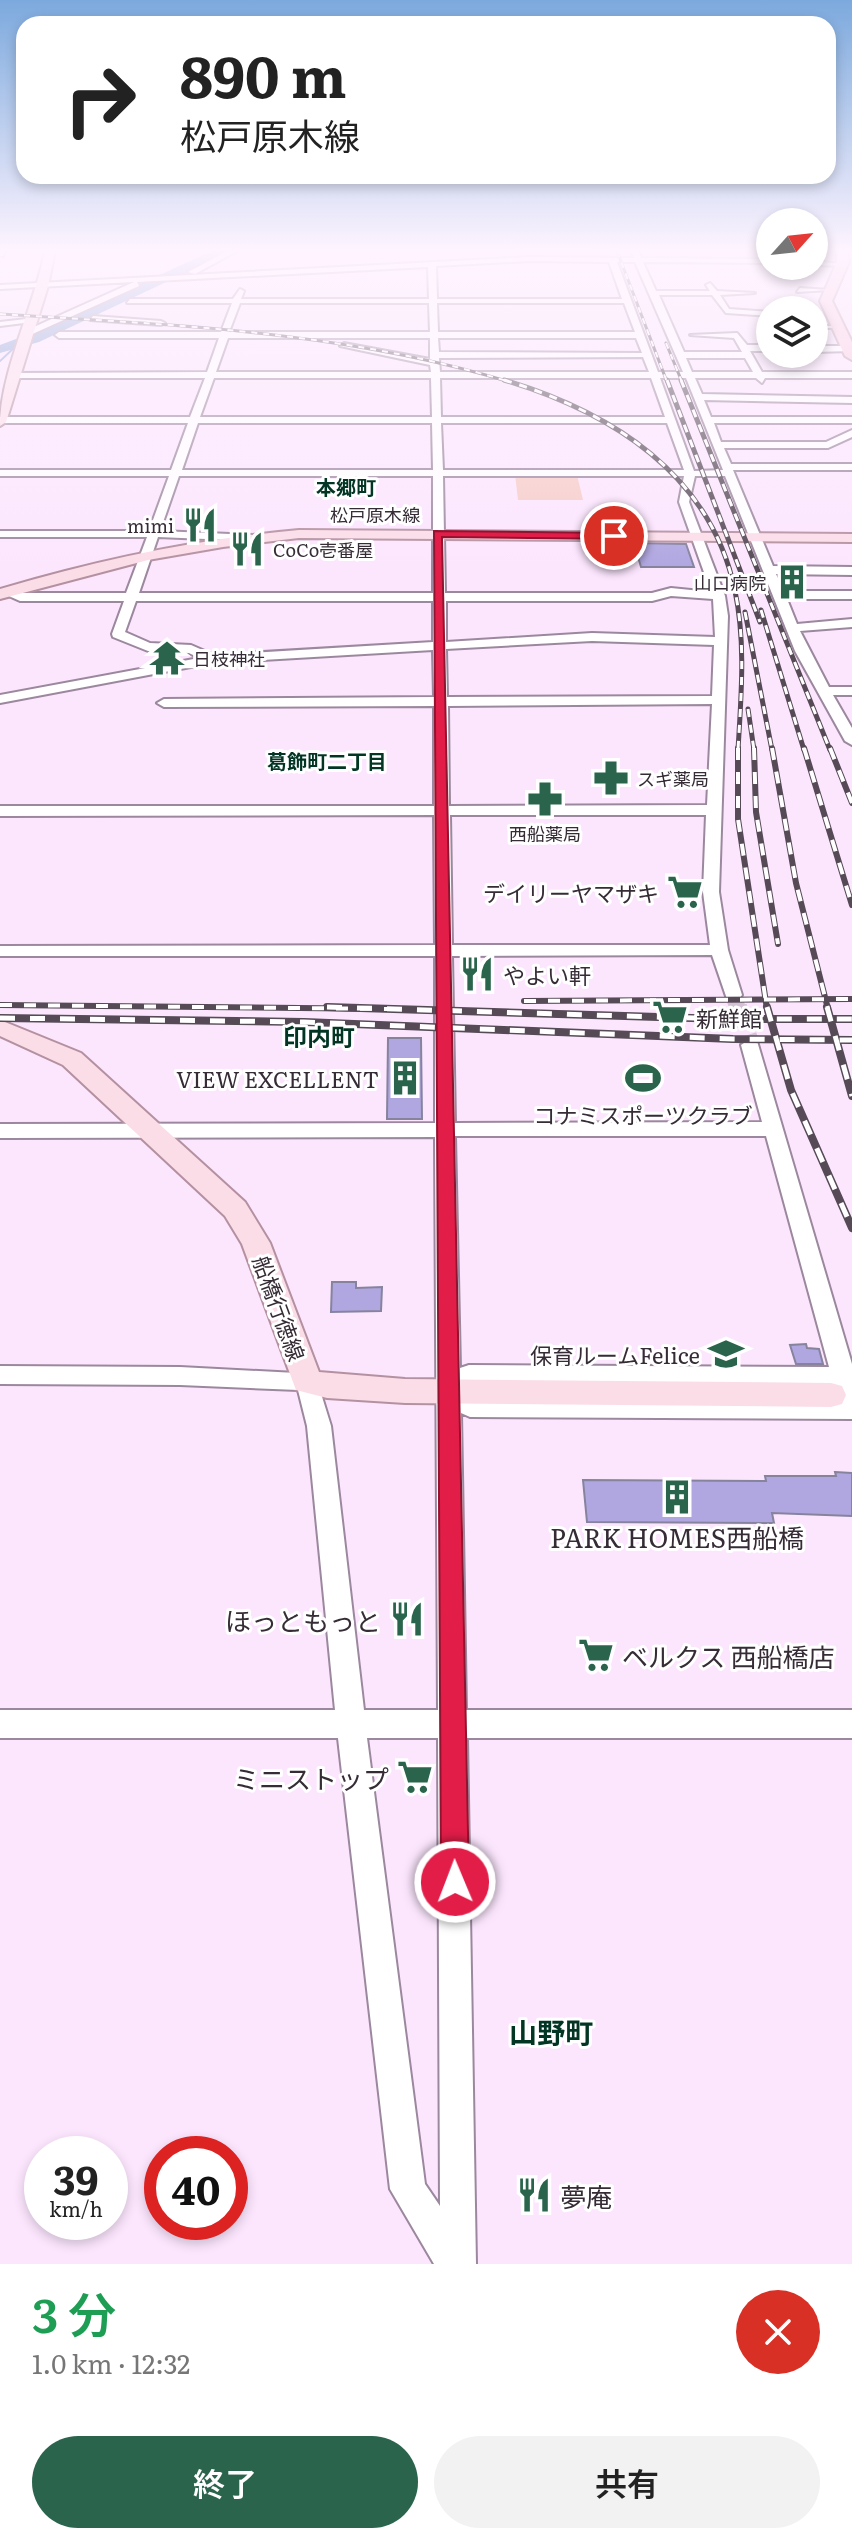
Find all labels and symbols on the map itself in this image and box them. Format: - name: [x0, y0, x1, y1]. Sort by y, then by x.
- north arrow: [756, 208, 828, 280]
- district label: 本郷町: [316, 471, 376, 501]
- street label: 松戸原木線: [330, 501, 420, 528]
- pin: [580, 502, 648, 570]
- restaurant icon: mimi: [181, 506, 219, 544]
- place label: mimi: [127, 512, 174, 539]
- restaurant icon: CoCo壱番屋: [228, 530, 266, 568]
- place label: CoCo壱番屋: [273, 536, 373, 563]
- building icon: 山口病院: [773, 563, 811, 601]
- place label: 山口病院: [694, 569, 766, 596]
- temple icon: 日枝神社: [148, 639, 186, 677]
- place label: 日枝神社: [193, 645, 265, 672]
- district label: 葛飾町二丁目: [267, 745, 387, 775]
- pharmacy icon: スギ薬局: [592, 759, 630, 797]
- place label: スギ薬局: [637, 765, 709, 792]
- pharmacy icon: 西船薬局: [526, 780, 564, 818]
- place label: 西船薬局: [509, 820, 581, 847]
- supermarket icon: デイリーヤマザキ: [666, 873, 704, 911]
- place label: デイリーヤマザキ: [483, 876, 659, 909]
- restaurant icon: やよい軒: [458, 955, 496, 993]
- place label: やよい軒: [503, 958, 591, 991]
- supermarket icon: 新鮮館: [651, 998, 689, 1036]
- place label: 新鮮館: [696, 1001, 762, 1034]
- district label: 印内町: [283, 1018, 355, 1053]
- building icon: VIEW EXCELLENT: [386, 1059, 424, 1097]
- sports icon: コナミスポーツクラブ: [624, 1059, 662, 1097]
- place label: VIEW EXCELLENT: [176, 1062, 379, 1095]
- place label: コナミスポーツクラブ: [533, 1098, 753, 1131]
- street label: 船橋行徳線: [246, 1251, 314, 1365]
- school or university icon: 保育ルームFelice: [707, 1335, 745, 1373]
- place label: 保育ルームFelice: [530, 1338, 700, 1371]
- building icon: PARK HOMES西船橋: [658, 1478, 696, 1516]
- place label: PARK HOMES西船橋: [550, 1517, 804, 1556]
- place label: ほっともっと: [225, 1600, 381, 1639]
- restaurant icon: ほっともっと: [388, 1600, 426, 1638]
- supermarket icon: ベルクス 西船橋店: [577, 1636, 615, 1674]
- place label: ベルクス 西船橋店: [622, 1636, 834, 1675]
- place label: ミニストップ: [233, 1758, 389, 1797]
- supermarket icon: ミニストップ: [396, 1758, 434, 1796]
- position arrow: [413, 1840, 497, 1924]
- district label: 山野町: [509, 2010, 593, 2052]
- speed limit sign: 40: [144, 2136, 248, 2240]
- restaurant icon: 夢庵: [515, 2176, 553, 2214]
- place label: 夢庵: [560, 2176, 612, 2215]

